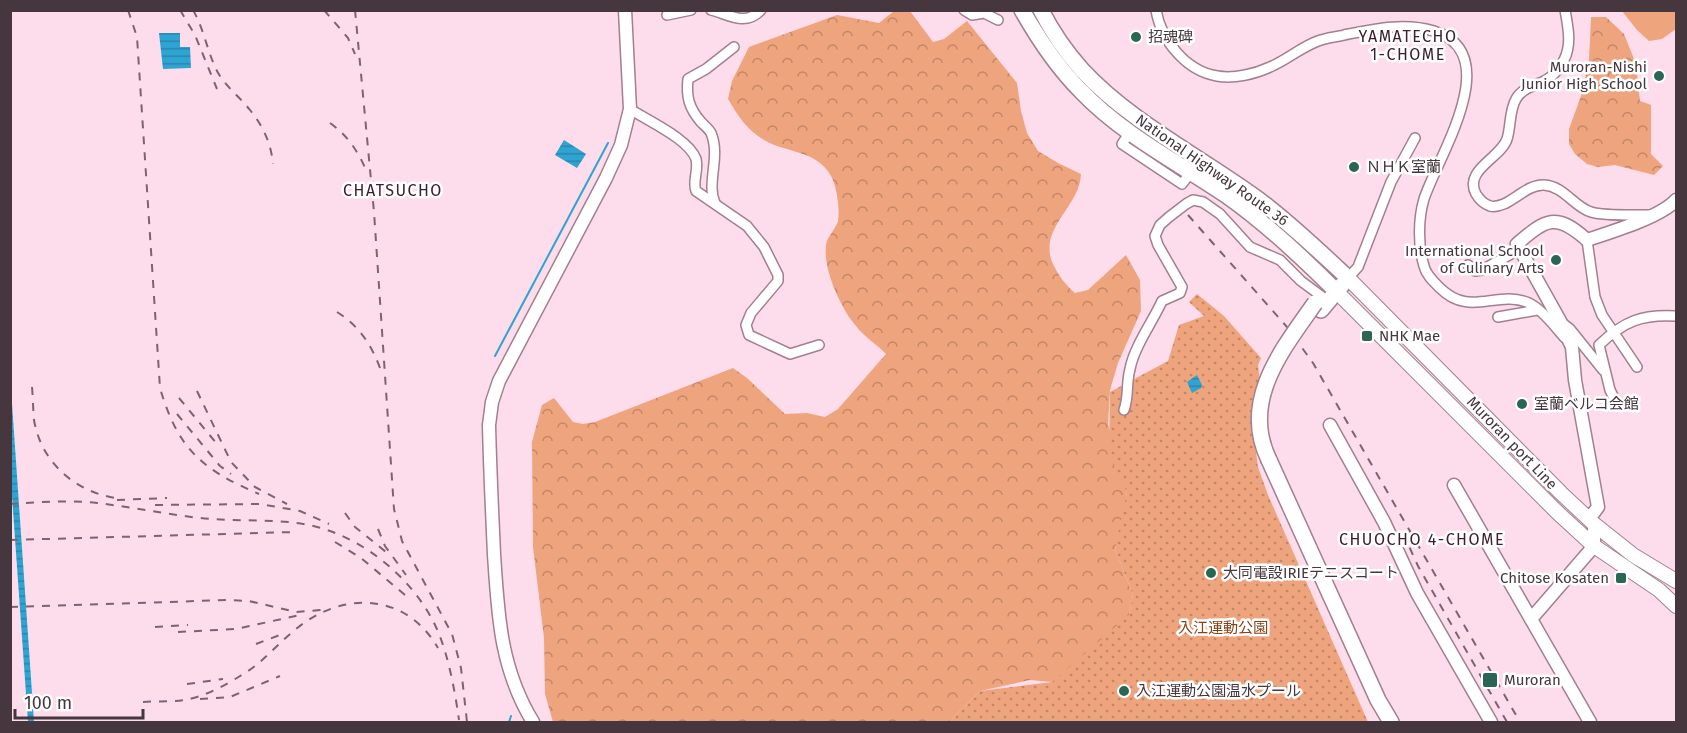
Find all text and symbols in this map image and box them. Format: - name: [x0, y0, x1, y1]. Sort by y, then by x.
- district label: YAMATECHO 1-CHOME: [1358, 27, 1458, 64]
- place label: 招魂碑: [1148, 28, 1193, 46]
- marker: 招魂碑: [1129, 30, 1143, 44]
- place label: Muroran-Nishi Junior High School: [1521, 58, 1648, 93]
- marker: Muroran-Nishi Junior High School: [1652, 69, 1666, 83]
- street label: National Highway Route 36: [1132, 110, 1292, 230]
- place label: ＮＨＫ室蘭: [1366, 158, 1441, 176]
- marker: ＮＨＫ室蘭: [1347, 160, 1361, 174]
- district label: CHATSUCHO: [343, 181, 443, 200]
- place label: International School of Culinary Arts: [1405, 242, 1545, 277]
- marker: International School of Culinary Arts: [1549, 253, 1563, 267]
- place label: NHK Mae: [1379, 327, 1440, 345]
- marker: NHK Mae: [1360, 329, 1374, 343]
- street label: Muroran port Line: [1463, 393, 1561, 493]
- place label: 室蘭ベルコ会館: [1534, 395, 1639, 413]
- marker: 室蘭ベルコ会館: [1515, 397, 1529, 411]
- district label: CHUOCHO 4-CHOME: [1339, 530, 1505, 549]
- place label: 大同電設IRIEテニスコート: [1223, 564, 1399, 582]
- marker: 大同電設IRIEテニスコート: [1204, 566, 1218, 580]
- place label: Chitose Kosaten: [1500, 569, 1609, 587]
- marker: Chitose Kosaten: [1614, 571, 1628, 585]
- park label: 入江運動公園: [1178, 619, 1268, 637]
- marker: Muroran: [1481, 671, 1499, 689]
- place label: Muroran: [1504, 671, 1561, 689]
- scale bar: [15, 682, 142, 720]
- place label: 入江運動公園温水プール: [1136, 682, 1301, 700]
- marker: 入江運動公園温水プール: [1117, 684, 1131, 698]
- text: 100 m: [24, 692, 72, 714]

